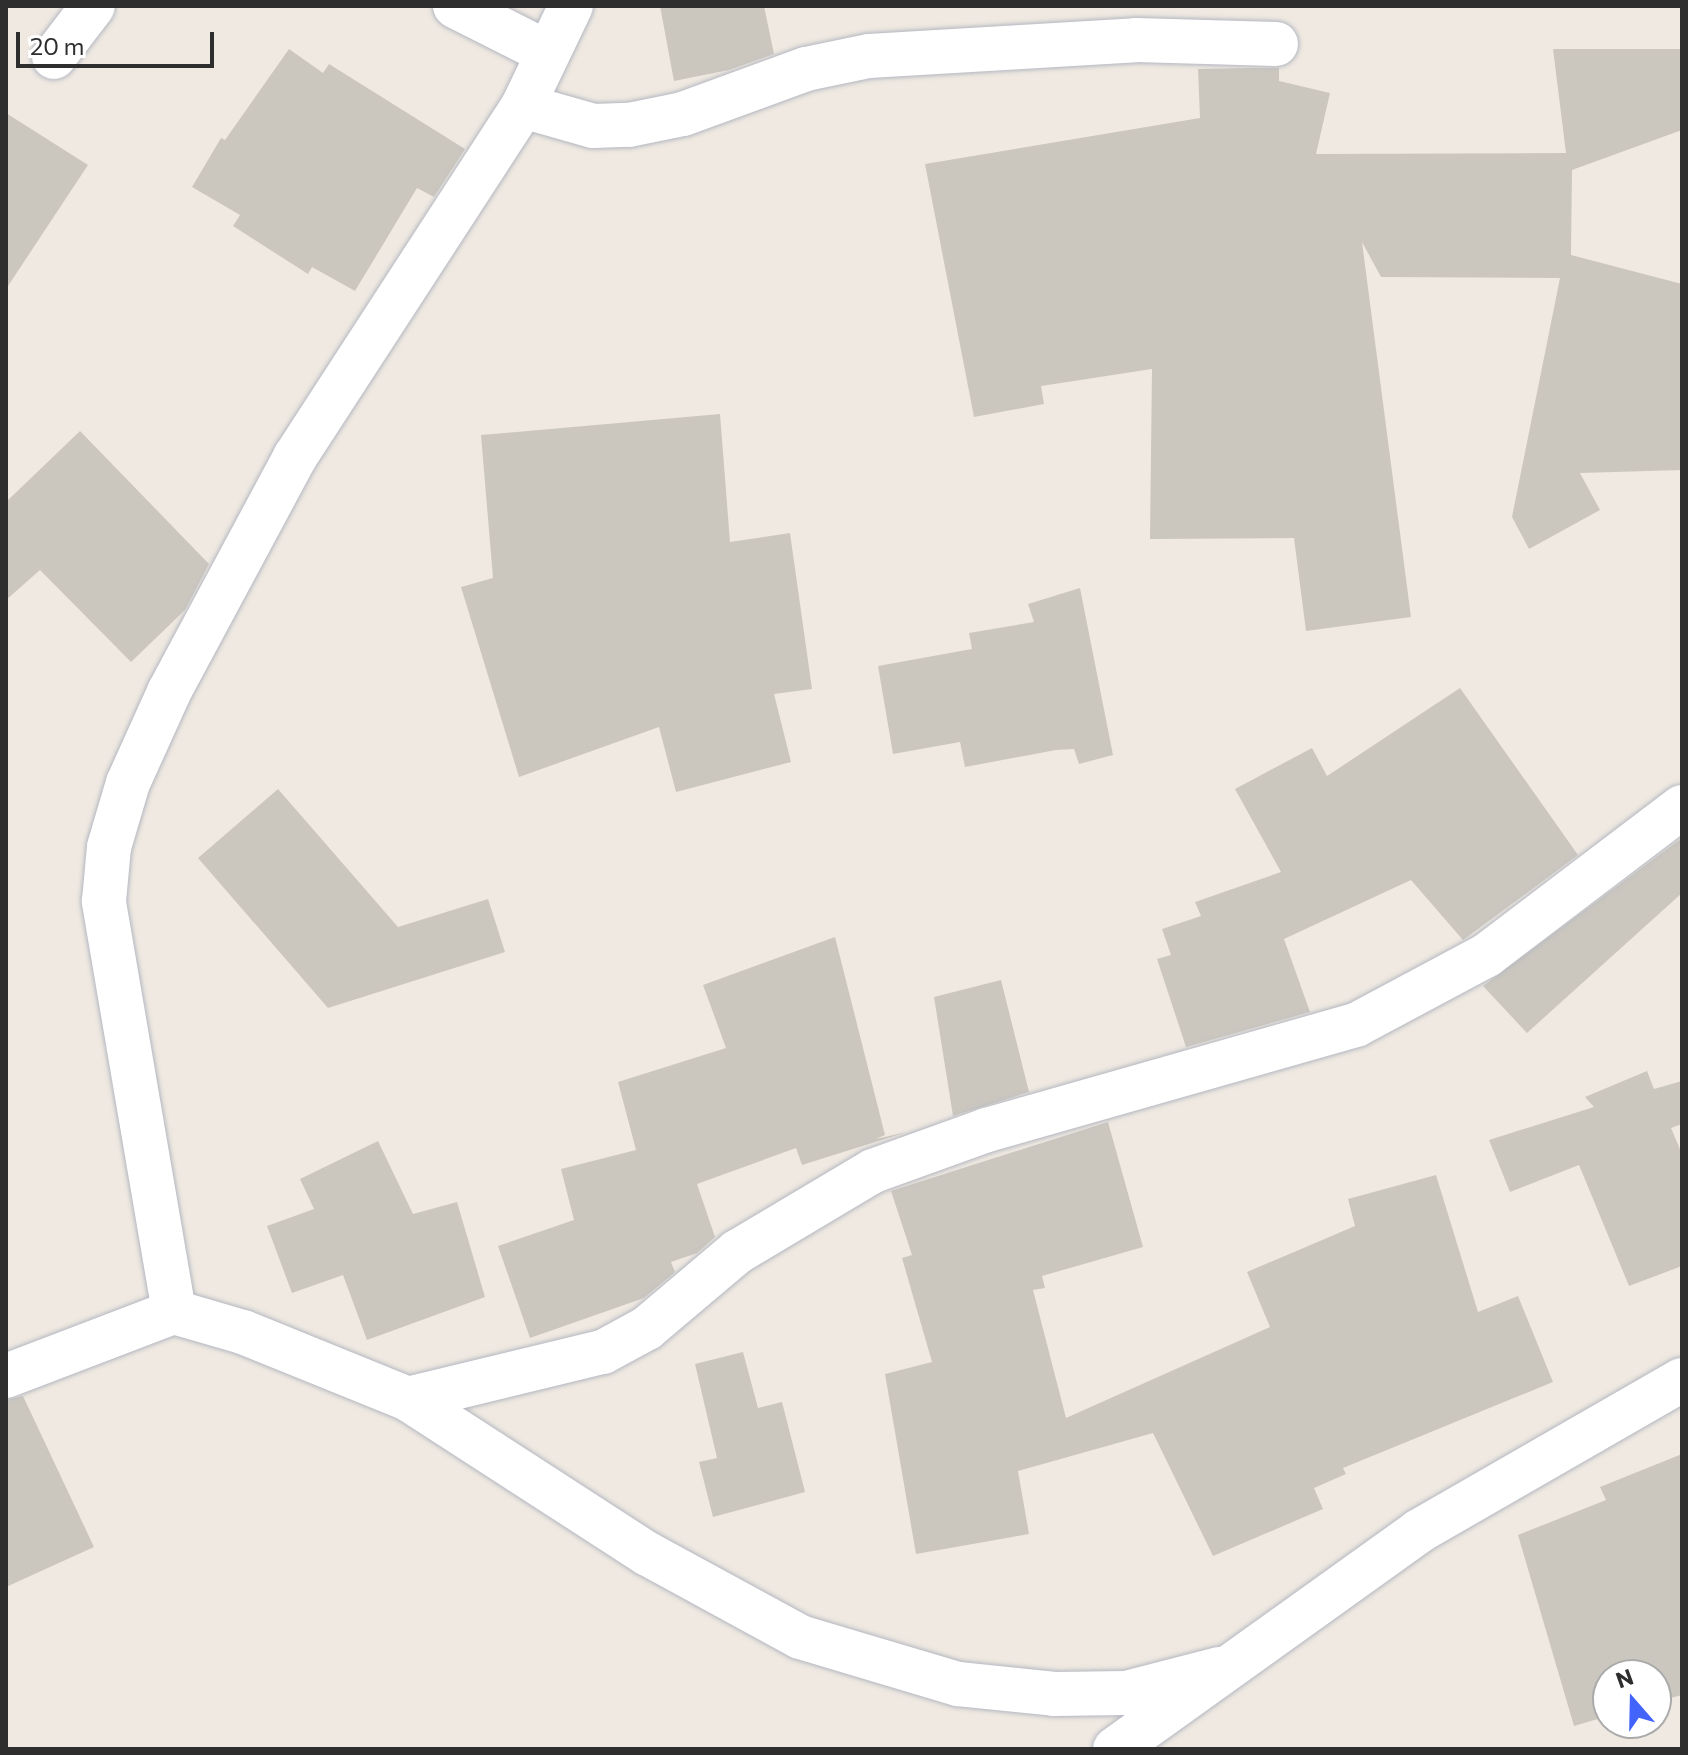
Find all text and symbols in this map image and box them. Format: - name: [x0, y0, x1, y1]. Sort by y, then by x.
- scale bar: [20, 16, 218, 66]
- text: 20 m: [30, 31, 84, 60]
- north arrow: [1592, 1659, 1672, 1739]
- text: N: [1612, 1662, 1637, 1693]

